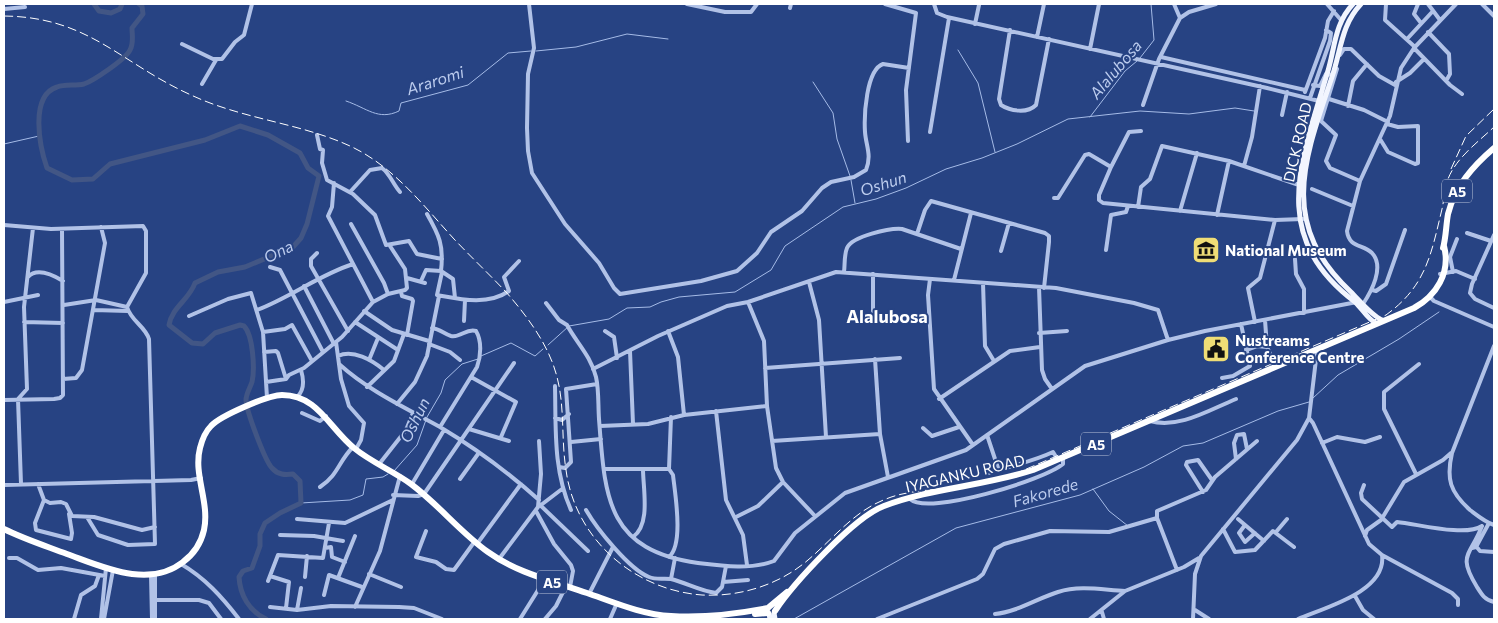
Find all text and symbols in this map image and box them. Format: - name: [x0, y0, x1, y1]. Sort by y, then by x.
- water label: Alalubosa: [1084, 36, 1145, 103]
- water label: Araromi: [403, 62, 467, 99]
- street label: DICK ROAD: [1279, 100, 1315, 184]
- water label: Oshun: [857, 167, 909, 199]
- road number: A5: [1442, 180, 1472, 202]
- museum icon: National Museum: [1191, 235, 1221, 265]
- water label: Ona: [260, 236, 296, 266]
- place label: National Museum: [1225, 241, 1347, 259]
- district label: Alalubosa: [846, 305, 928, 327]
- place label: Nustreams Conference Centre: [1235, 331, 1364, 366]
- public building icon: Nustreams Conference Centre: [1201, 334, 1231, 364]
- water label: Oshun: [395, 394, 433, 446]
- road number: A5: [1081, 432, 1111, 456]
- street label: IYAGANKU ROAD: [903, 450, 1027, 496]
- water label: Fakorede: [1010, 473, 1081, 510]
- road number: A5: [537, 570, 567, 594]

